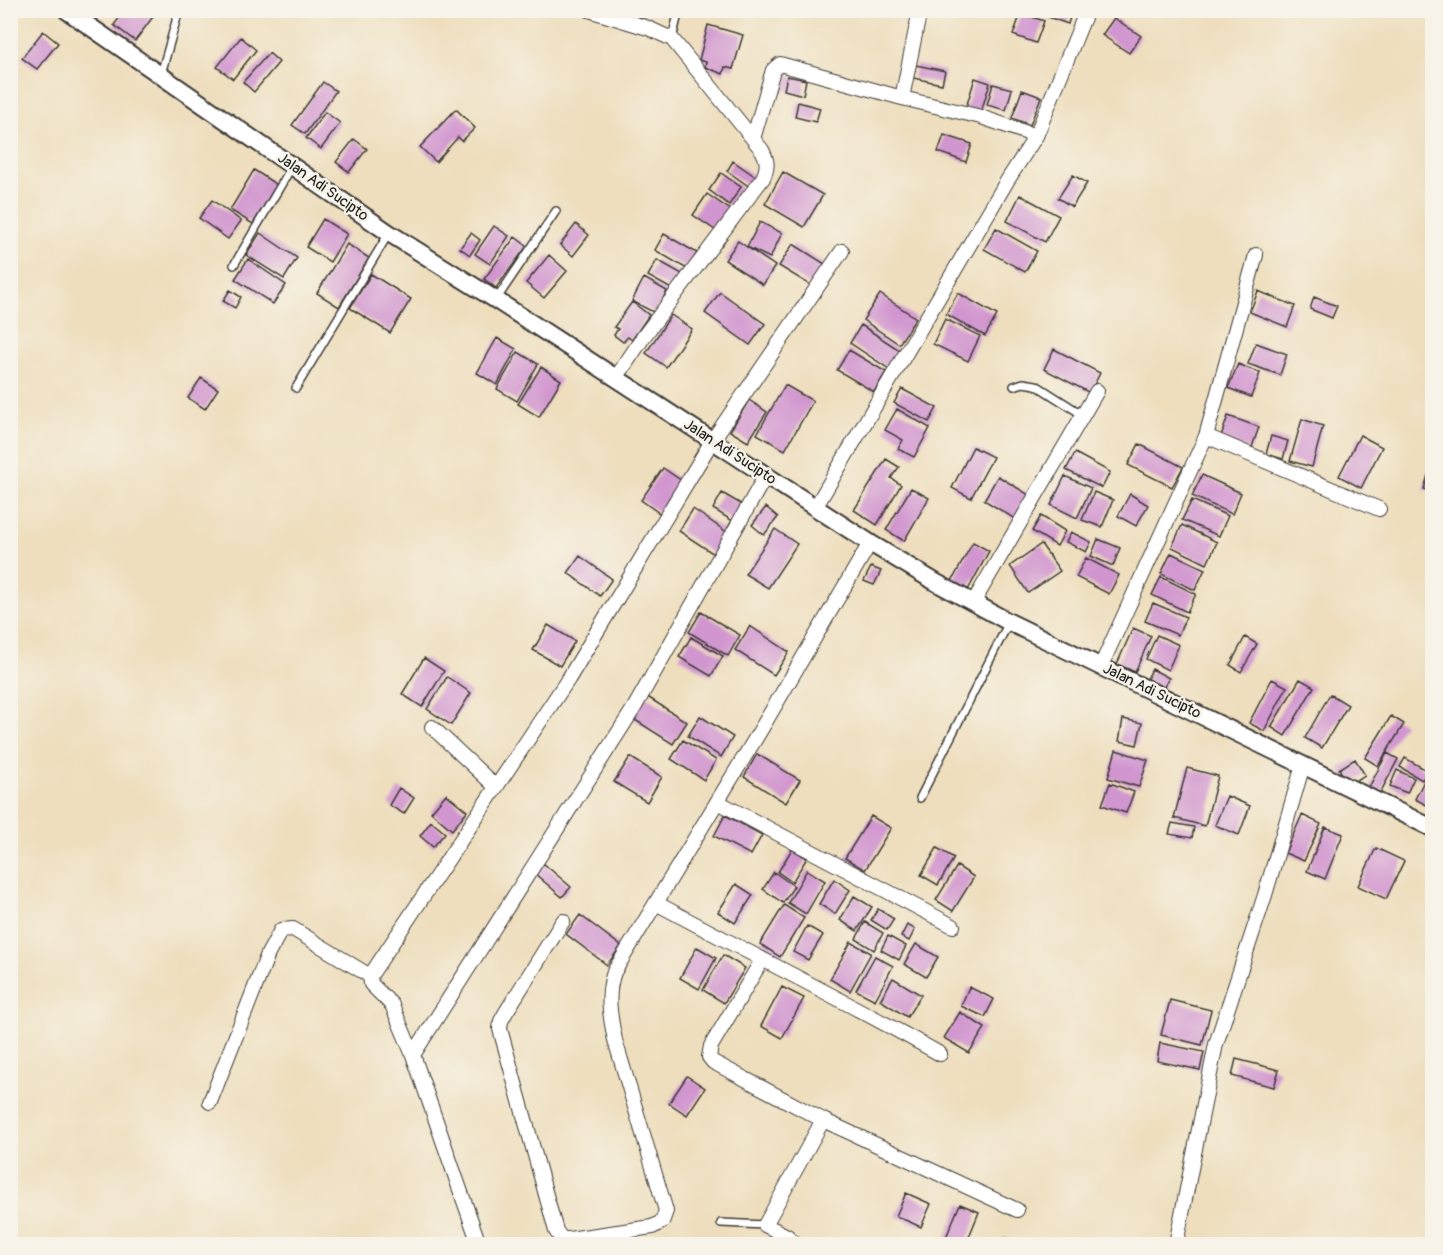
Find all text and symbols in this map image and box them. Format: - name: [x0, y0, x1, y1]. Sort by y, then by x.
- street label: Jalan Adi Sucipto: [274, 149, 372, 225]
- street label: Jalan Adi Sucipto: [680, 415, 780, 489]
- street label: Jalan Adi Sucipto: [1100, 659, 1204, 723]

